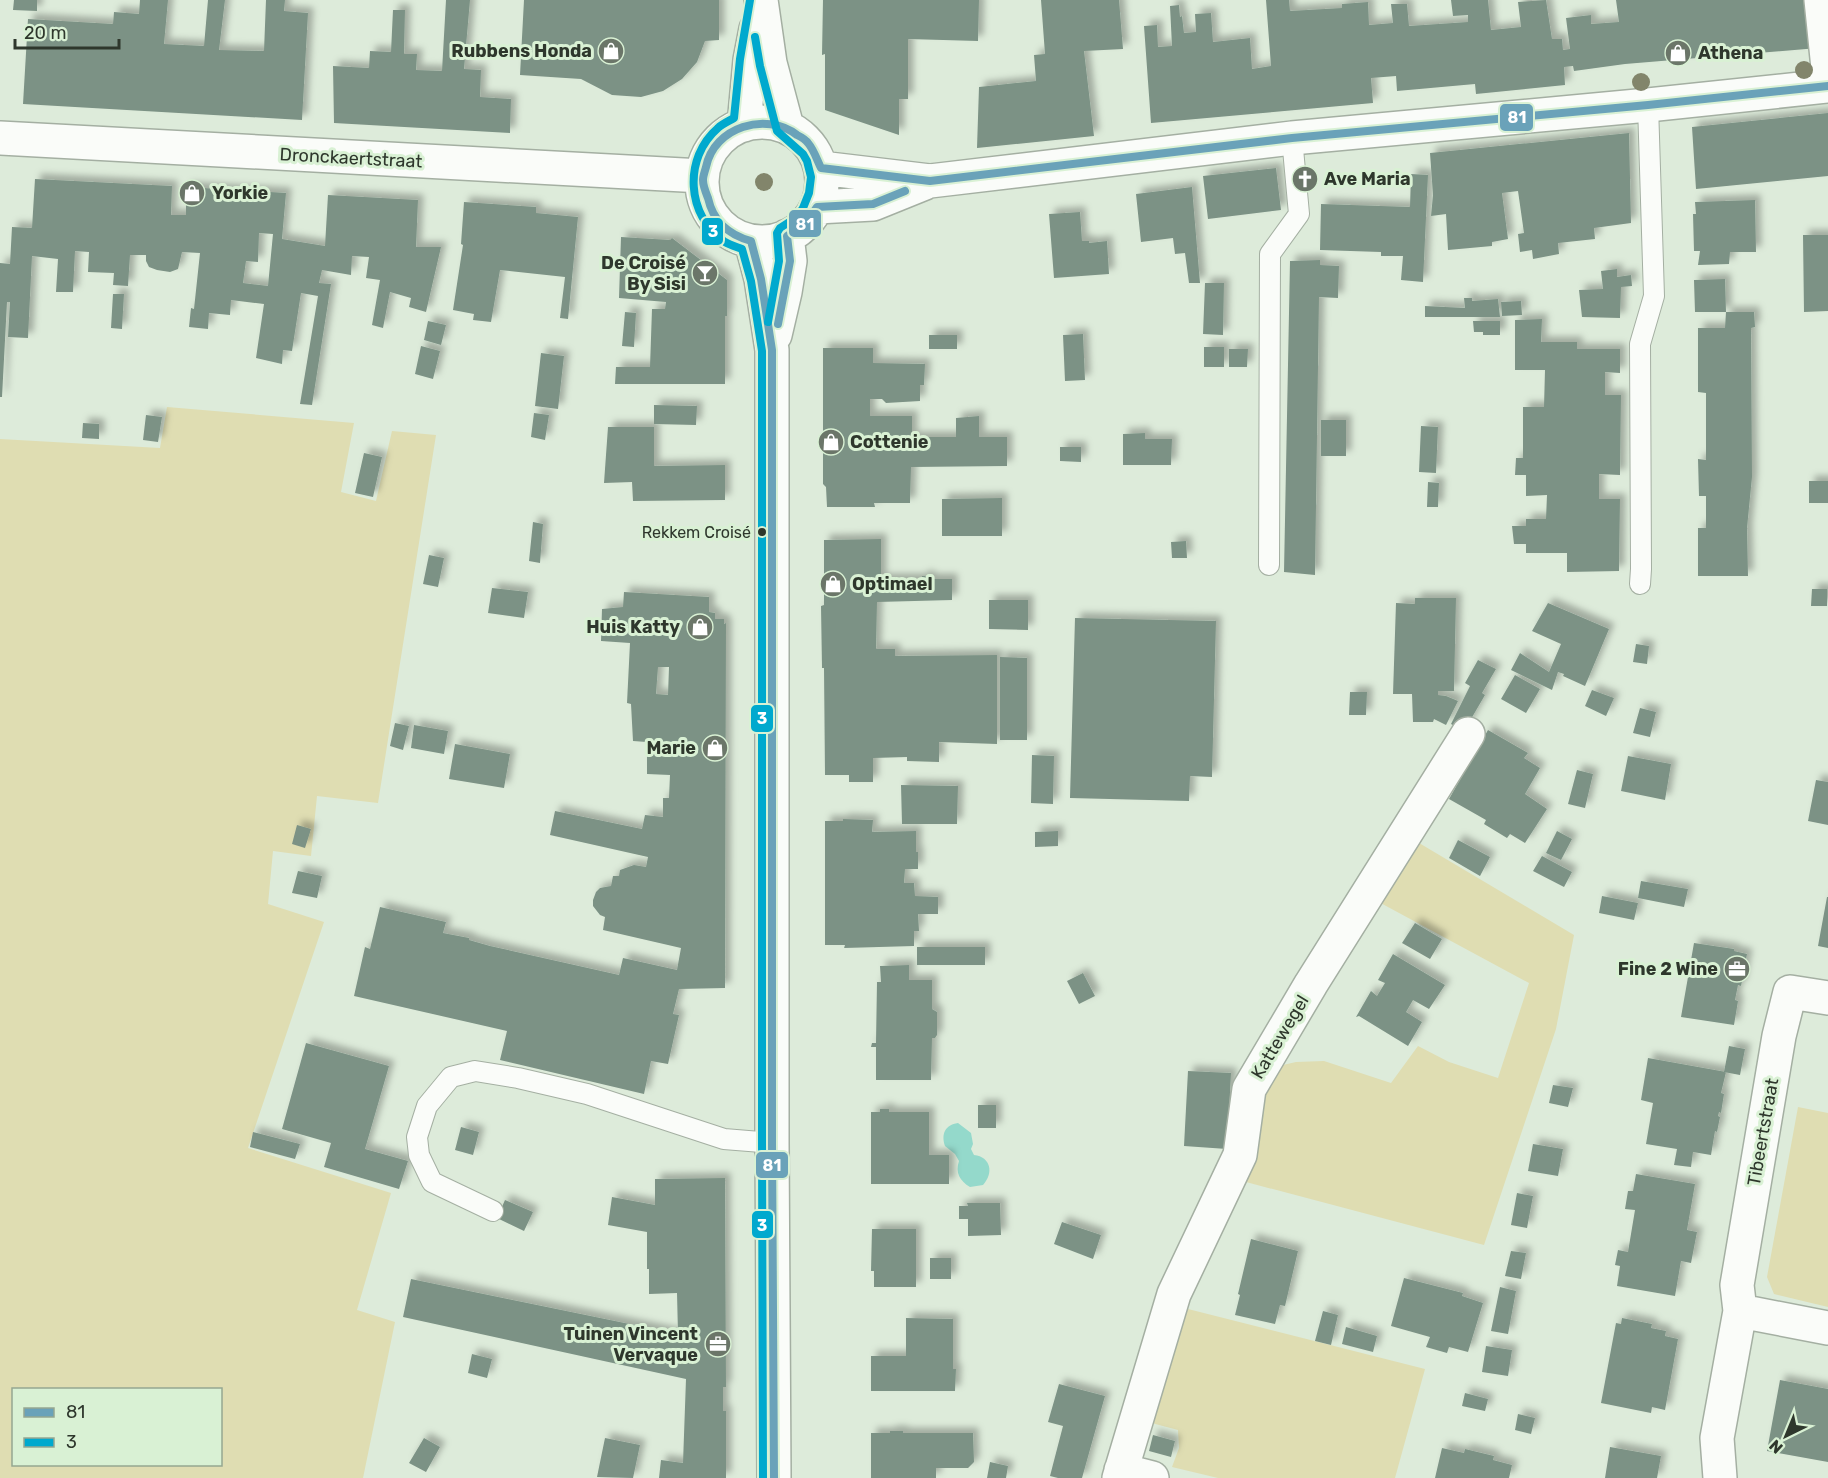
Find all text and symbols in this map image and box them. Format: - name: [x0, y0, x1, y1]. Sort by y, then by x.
- scale bar: [15, 12, 118, 50]
- text: 20 m: [24, 22, 66, 44]
- shop icon: Rubbens Honda: [596, 36, 626, 66]
- shop icon: Athena: [1663, 38, 1693, 68]
- place label: Rubbens Honda: [451, 40, 592, 62]
- place label: Athena: [1698, 42, 1763, 64]
- line badge: 81: [1499, 103, 1534, 132]
- text: 81: [1508, 108, 1526, 127]
- street label: Dronckaertstraat: [279, 143, 423, 173]
- church icon: Ave Maria: [1290, 164, 1320, 194]
- place label: Ave Maria: [1324, 168, 1411, 190]
- shop icon: Yorkie: [177, 178, 207, 208]
- place label: Yorkie: [212, 182, 269, 204]
- line badge: 81: [788, 209, 822, 238]
- text: 81: [796, 215, 814, 234]
- line badge: 3: [701, 217, 724, 246]
- text: 3: [708, 222, 718, 241]
- place label: De Croisé By Sisi: [601, 252, 686, 295]
- bar icon: De Croisé By Sisi: [690, 258, 720, 288]
- shop icon: Cottenie: [816, 427, 846, 457]
- place label: Cottenie: [850, 431, 929, 453]
- place label: Rekkem Croisé: [642, 523, 751, 542]
- marker: Rekkem Croisé: [756, 526, 768, 538]
- shop icon: Optimael: [818, 569, 848, 599]
- place label: Optimael: [852, 573, 933, 595]
- shop icon: Huis Katty: [685, 612, 715, 642]
- place label: Huis Katty: [586, 616, 680, 638]
- line badge: 3: [750, 704, 774, 733]
- text: 3: [757, 709, 767, 728]
- shop icon: Marie: [700, 733, 730, 763]
- place label: Marie: [646, 737, 696, 759]
- office icon: Fine 2 Wine: [1722, 954, 1752, 984]
- place label: Fine 2 Wine: [1618, 958, 1718, 980]
- street label: Kattewegel: [1246, 991, 1314, 1083]
- street label: Tibeertstraat: [1743, 1076, 1783, 1188]
- line badge: 81: [755, 1151, 789, 1179]
- text: 81: [763, 1156, 781, 1175]
- line badge: 3: [751, 1210, 774, 1239]
- text: 3: [757, 1216, 767, 1235]
- place label: Tuinen Vincent Vervaque: [563, 1323, 698, 1366]
- office icon: Tuinen Vincent Vervaque: [703, 1329, 733, 1359]
- legend: [12, 1388, 222, 1466]
- text: 81: [66, 1401, 85, 1423]
- north arrow: [1756, 1406, 1816, 1466]
- text: 3: [66, 1431, 77, 1453]
- text: N: [1765, 1436, 1787, 1457]

